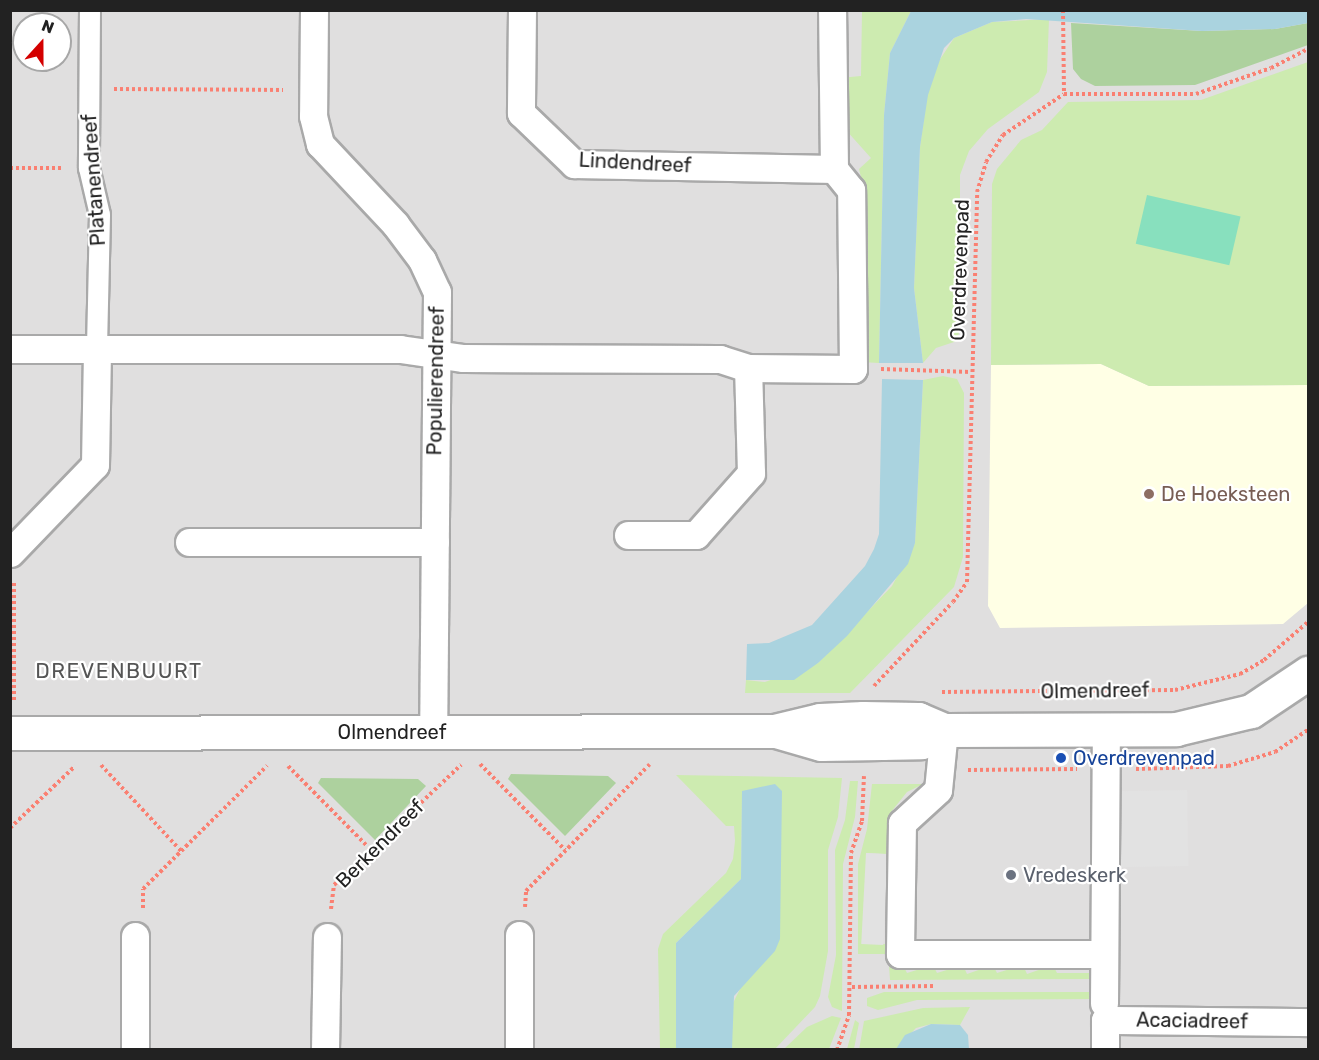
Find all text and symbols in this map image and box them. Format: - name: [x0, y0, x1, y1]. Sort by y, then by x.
- north arrow: [12, 12, 72, 72]
- text: N: [39, 16, 57, 38]
- street label: Platanendreef: [77, 113, 111, 247]
- street label: Lindendreef: [578, 148, 692, 178]
- street label: Overdrevenpad: [946, 199, 974, 341]
- street label: Populierendreef: [423, 306, 449, 456]
- place label: De Hoeksteen: [1161, 482, 1290, 506]
- marker: De Hoeksteen: [1142, 487, 1156, 501]
- district label: DREVENBUURT: [35, 658, 203, 684]
- street label: Olmendreef: [1040, 678, 1150, 704]
- street label: Olmendreef: [338, 720, 446, 744]
- place label: Overdrevenpad: [1073, 746, 1215, 770]
- marker: Overdrevenpad: [1054, 751, 1068, 765]
- street label: Berkendreef: [331, 795, 429, 893]
- place label: Vredeskerk: [1023, 863, 1126, 887]
- marker: Vredeskerk: [1004, 868, 1018, 882]
- street label: Acaciadreef: [1136, 1008, 1248, 1034]

